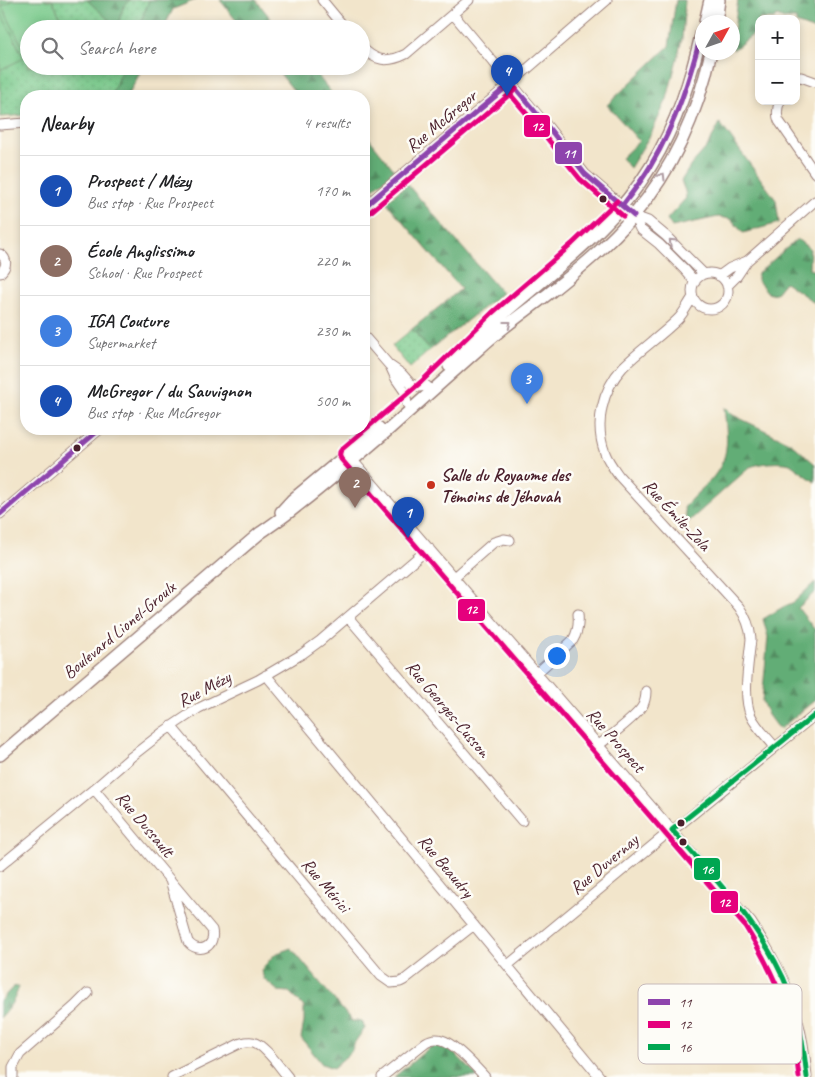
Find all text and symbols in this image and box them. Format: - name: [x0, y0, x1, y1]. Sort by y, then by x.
- north arrow: [695, 15, 740, 60]
- map controls: [755, 15, 800, 105]
- button: +: [755, 15, 800, 60]
- search box: [20, 20, 370, 75]
- icon: search: [38, 34, 66, 62]
- text: Search here: [78, 36, 155, 60]
- pin: 4: [491, 55, 523, 96]
- button: −: [755, 60, 800, 105]
- street label: Rue McGregor: [401, 83, 483, 157]
- text: Nearby: [40, 110, 93, 136]
- text: 4 results: [303, 113, 350, 133]
- line badge: 12: [523, 114, 551, 138]
- text: 12: [531, 118, 545, 135]
- line badge: 11: [554, 141, 583, 165]
- text: 11: [563, 145, 577, 162]
- text: Prospect / Mézy: [87, 169, 191, 193]
- one-way arrow: [656, 173, 666, 182]
- text: 1: [52, 181, 60, 201]
- text: 170 m: [316, 181, 350, 201]
- text: Bus stop · Rue Prospect: [87, 193, 213, 213]
- unlabelled marker: [598, 194, 608, 204]
- one-way arrow: [668, 238, 677, 247]
- text: École Anglissimo: [87, 239, 194, 263]
- text: 2: [52, 251, 60, 271]
- text: 220 m: [316, 251, 350, 271]
- text: School · Rue Prospect: [87, 263, 202, 283]
- text: IGA Couture: [87, 309, 168, 333]
- text: 3: [52, 321, 60, 341]
- text: 230 m: [316, 321, 350, 341]
- one-way arrow: [502, 322, 511, 330]
- text: Supermarket: [87, 333, 155, 353]
- pin: 3: [511, 363, 543, 404]
- text: McGregor / du Sauvignon: [87, 379, 251, 403]
- text: 4: [52, 391, 60, 411]
- text: 500 m: [316, 391, 350, 411]
- text: Bus stop · Rue McGregor: [87, 403, 220, 423]
- unlabelled marker: [72, 443, 82, 453]
- place label: Salle du Royaume des Témoins de Jéhovah: [441, 464, 572, 507]
- pin: 2: [339, 467, 371, 508]
- street label: Rue Émile-Zola: [638, 475, 717, 557]
- marker: Salle du Royaume des Témoins de Jéhovah: [425, 479, 437, 491]
- pin: 1: [392, 497, 424, 538]
- street label: Boulevard Lionel-Groulx: [58, 575, 181, 684]
- line badge: 12: [457, 598, 486, 622]
- text: 12: [465, 601, 479, 618]
- your location: [544, 643, 570, 669]
- street label: Rue Georges-Cusson: [401, 656, 495, 763]
- street label: Rue Mézy: [174, 665, 236, 712]
- street label: Rue Prospect: [582, 703, 651, 778]
- street label: Rue Dussault: [111, 787, 180, 863]
- unlabelled marker: [676, 818, 686, 828]
- street label: Rue Duvernay: [565, 828, 644, 899]
- street label: Rue Beaudry: [413, 830, 480, 903]
- unlabelled marker: [678, 837, 688, 847]
- street label: Rue Mérici: [297, 853, 357, 919]
- line badge: 16: [693, 857, 721, 881]
- text: 16: [701, 861, 715, 878]
- line badge: 12: [710, 890, 739, 914]
- text: 12: [718, 894, 732, 911]
- legend: [638, 984, 802, 1064]
- text: 11: [679, 994, 692, 1011]
- text: 12: [679, 1016, 693, 1033]
- text: 16: [679, 1039, 692, 1056]

